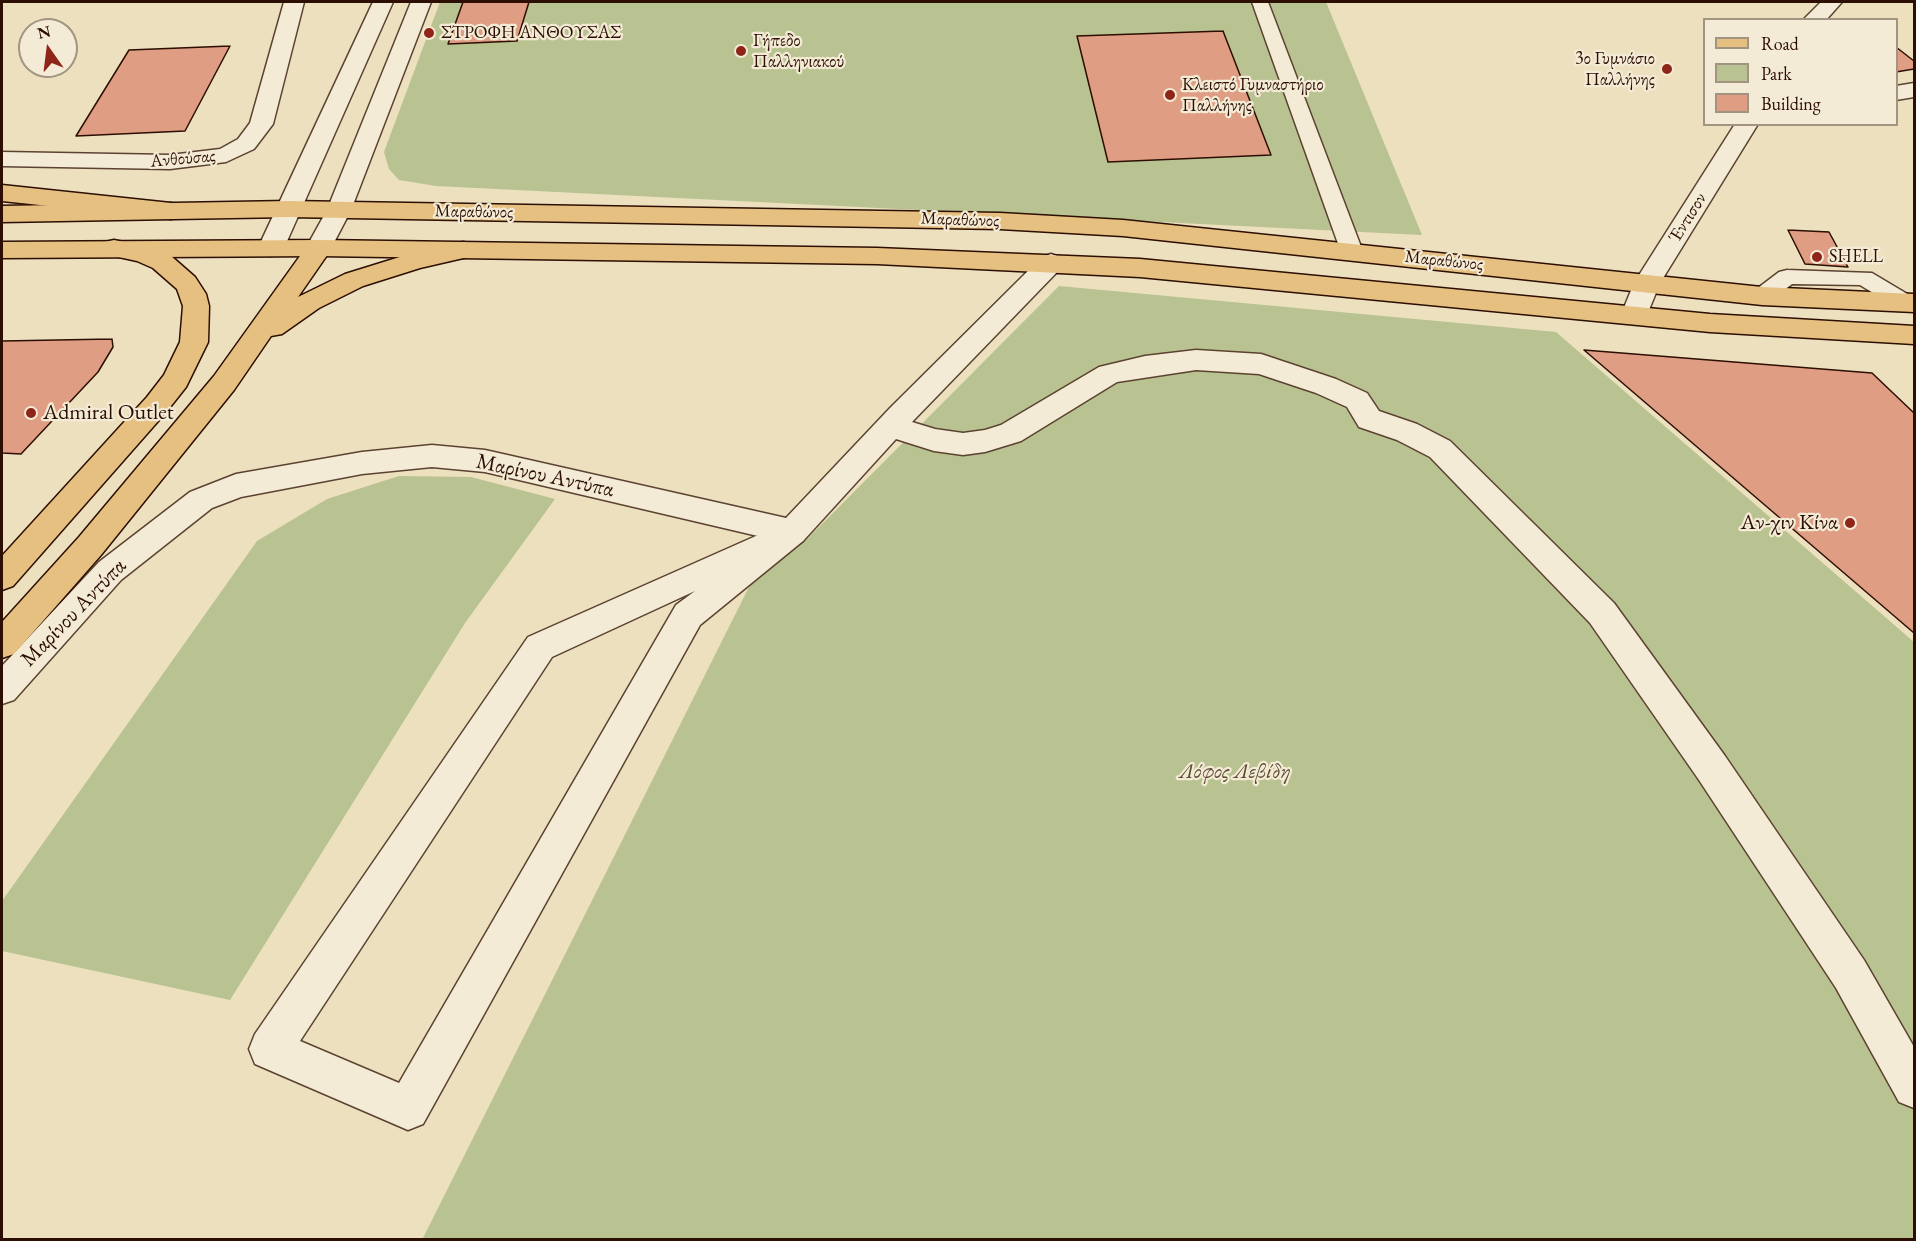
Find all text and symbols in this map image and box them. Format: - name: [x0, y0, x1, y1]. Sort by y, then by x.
- north arrow: [18, 18, 78, 78]
- legend: [1703, 18, 1898, 126]
- text: N: [35, 20, 53, 44]
- place label: ΣΤΡΟΦΗ ΑΝΘΟΥΣΑΣ: [441, 22, 621, 44]
- marker: ΣΤΡΟΦΗ ΑΝΘΟΥΣΑΣ: [422, 26, 436, 40]
- place label: Γήπεδο Παλληνιακού: [753, 30, 844, 72]
- text: Road: [1761, 32, 1799, 55]
- marker: Γήπεδο Παλληνιακού: [734, 44, 748, 58]
- place label: 3ο Γυμνάσιο Παλλήνης: [1575, 48, 1655, 90]
- marker: 3ο Γυμνάσιο Παλλήνης: [1660, 62, 1674, 76]
- text: Park: [1761, 62, 1792, 85]
- place label: Κλειστό Γυμναστήριο Παλλήνης: [1182, 74, 1324, 116]
- marker: Κλειστό Γυμναστήριο Παλλήνης: [1163, 88, 1177, 102]
- text: Building: [1761, 92, 1821, 115]
- street label: Ανθούσας: [149, 145, 217, 173]
- street label: Έντισον: [1664, 189, 1712, 247]
- street label: Μαραθώνος: [434, 201, 514, 223]
- street label: Μαραθώνος: [920, 208, 1000, 232]
- street label: Μαραθώνος: [1404, 246, 1484, 276]
- place label: SHELL: [1829, 246, 1883, 268]
- marker: SHELL: [1810, 250, 1824, 264]
- place label: Admiral Outlet: [43, 400, 174, 426]
- marker: Admiral Outlet: [24, 406, 38, 420]
- street label: Μαρίνου Αντύπα: [474, 449, 616, 503]
- place label: Αν-χιν Κίνα: [1741, 510, 1838, 536]
- marker: Αν-χιν Κίνα: [1843, 516, 1857, 530]
- street label: Μαρίνου Αντύπα: [16, 553, 132, 673]
- park label: Λόφος Λεβίδη: [1179, 759, 1291, 785]

